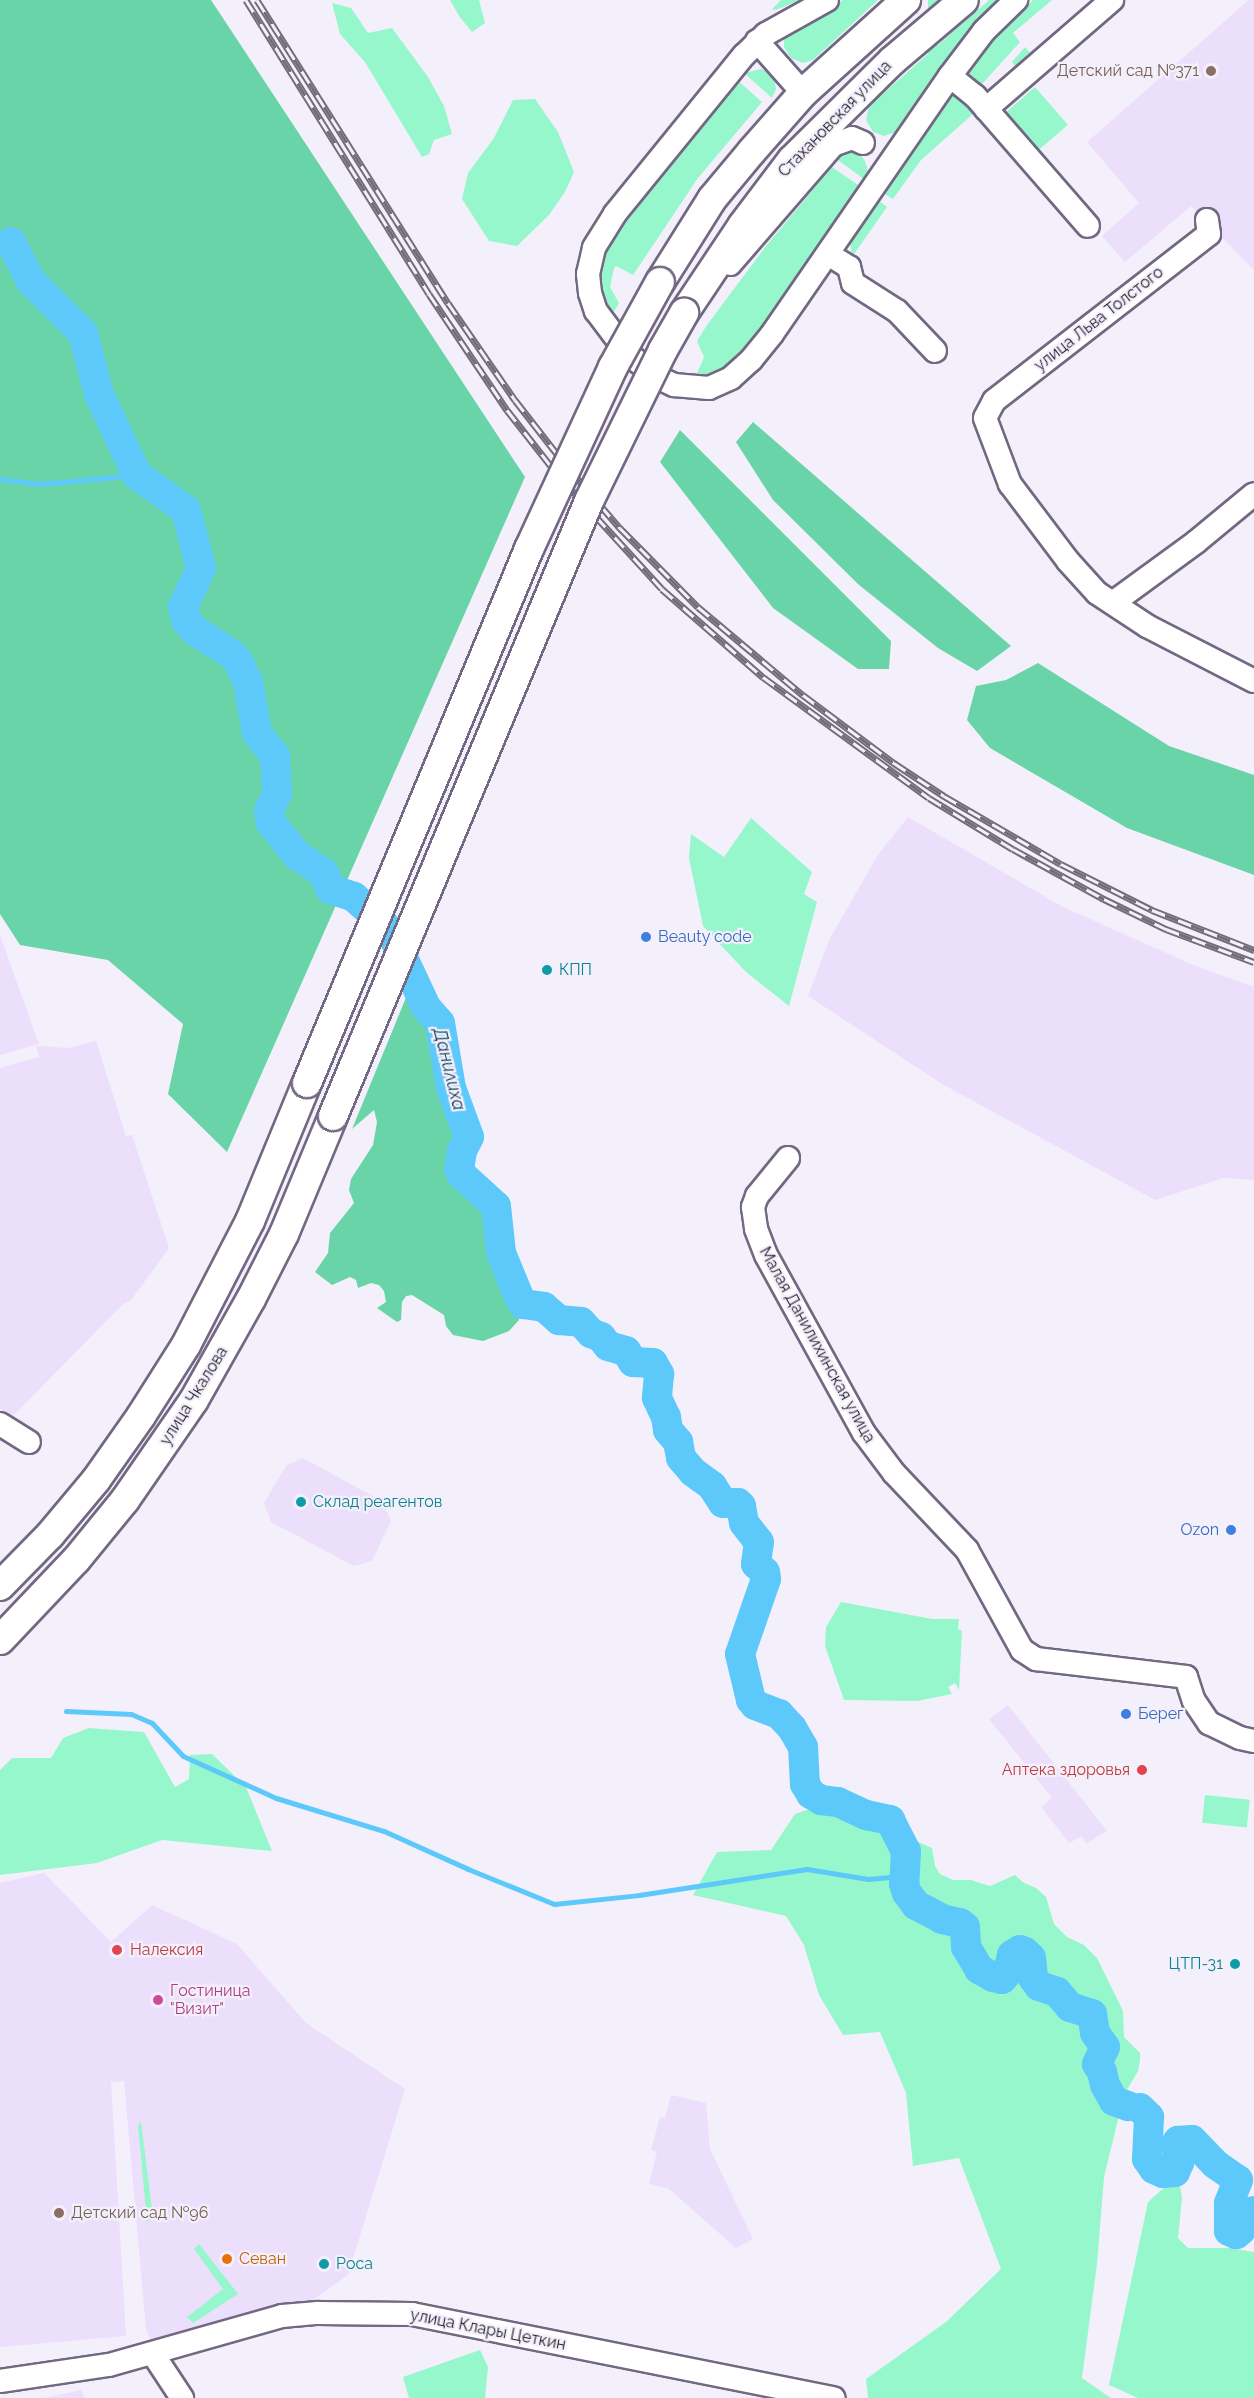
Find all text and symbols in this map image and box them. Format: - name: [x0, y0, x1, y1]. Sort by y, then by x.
- street label: Стахановская улица: [774, 57, 896, 181]
- place label: Детский сад №371: [1057, 61, 1199, 81]
- marker: Детский сад №371: [1204, 64, 1218, 78]
- street label: улица Льва Толстого: [1031, 263, 1167, 375]
- place label: Beauty code: [658, 927, 752, 947]
- marker: Beauty code: [639, 930, 653, 944]
- place label: КПП: [559, 960, 592, 980]
- marker: КПП: [540, 963, 554, 977]
- water label: Данилиха: [428, 1025, 470, 1113]
- street label: Малая Данилихинская улица: [755, 1244, 879, 1446]
- street label: улица Чкалова: [156, 1343, 232, 1449]
- place label: Склад реагентов: [313, 1492, 442, 1512]
- marker: Склад реагентов: [294, 1495, 308, 1509]
- place label: Ozon: [1180, 1520, 1219, 1540]
- marker: Ozon: [1224, 1523, 1238, 1537]
- place label: Берег: [1138, 1704, 1184, 1724]
- marker: Берег: [1119, 1707, 1133, 1721]
- place label: Аптека здоровья: [1002, 1760, 1130, 1780]
- marker: Аптека здоровья: [1135, 1763, 1149, 1777]
- place label: Налексия: [130, 1940, 203, 1960]
- marker: Налексия: [108, 1941, 126, 1959]
- place label: ЦТП-31: [1169, 1954, 1223, 1974]
- marker: ЦТП-31: [1228, 1957, 1242, 1971]
- place label: Гостиница "Визит": [170, 1981, 251, 2019]
- marker: Гостиница "Визит": [151, 1993, 165, 2007]
- place label: Детский сад №96: [71, 2203, 208, 2223]
- marker: Детский сад №96: [52, 2206, 66, 2220]
- place label: Севан: [239, 2249, 286, 2269]
- marker: Севан: [220, 2252, 234, 2266]
- place label: Роса: [336, 2254, 373, 2274]
- marker: Роса: [317, 2257, 331, 2271]
- street label: улица Клары Цеткин: [409, 2306, 567, 2354]

